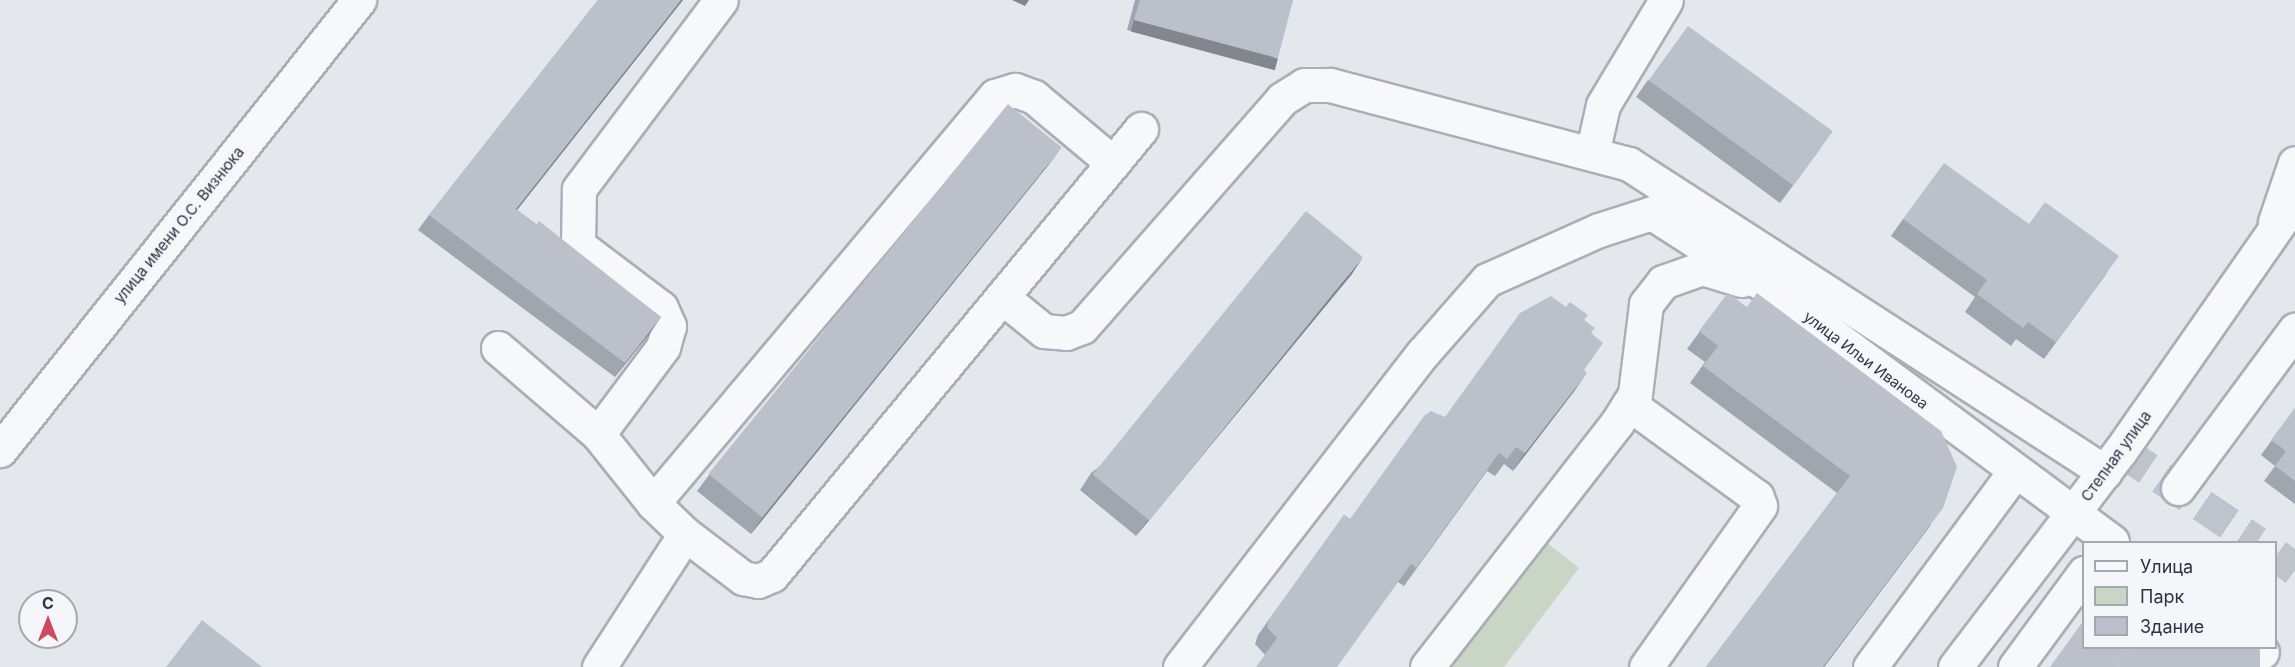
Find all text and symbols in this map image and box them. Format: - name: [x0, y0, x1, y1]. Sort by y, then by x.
- street label: улица имени О.С. Визнюка: [110, 143, 248, 307]
- street label: улица Ильи Иванова: [1800, 307, 1932, 413]
- street label: Степная улица: [2077, 407, 2155, 505]
- legend: [2082, 541, 2277, 649]
- text: Улица: [2140, 556, 2193, 577]
- text: Парк: [2140, 586, 2184, 607]
- north arrow: [18, 589, 78, 649]
- text: С: [42, 593, 54, 613]
- text: Здание: [2140, 616, 2204, 637]

